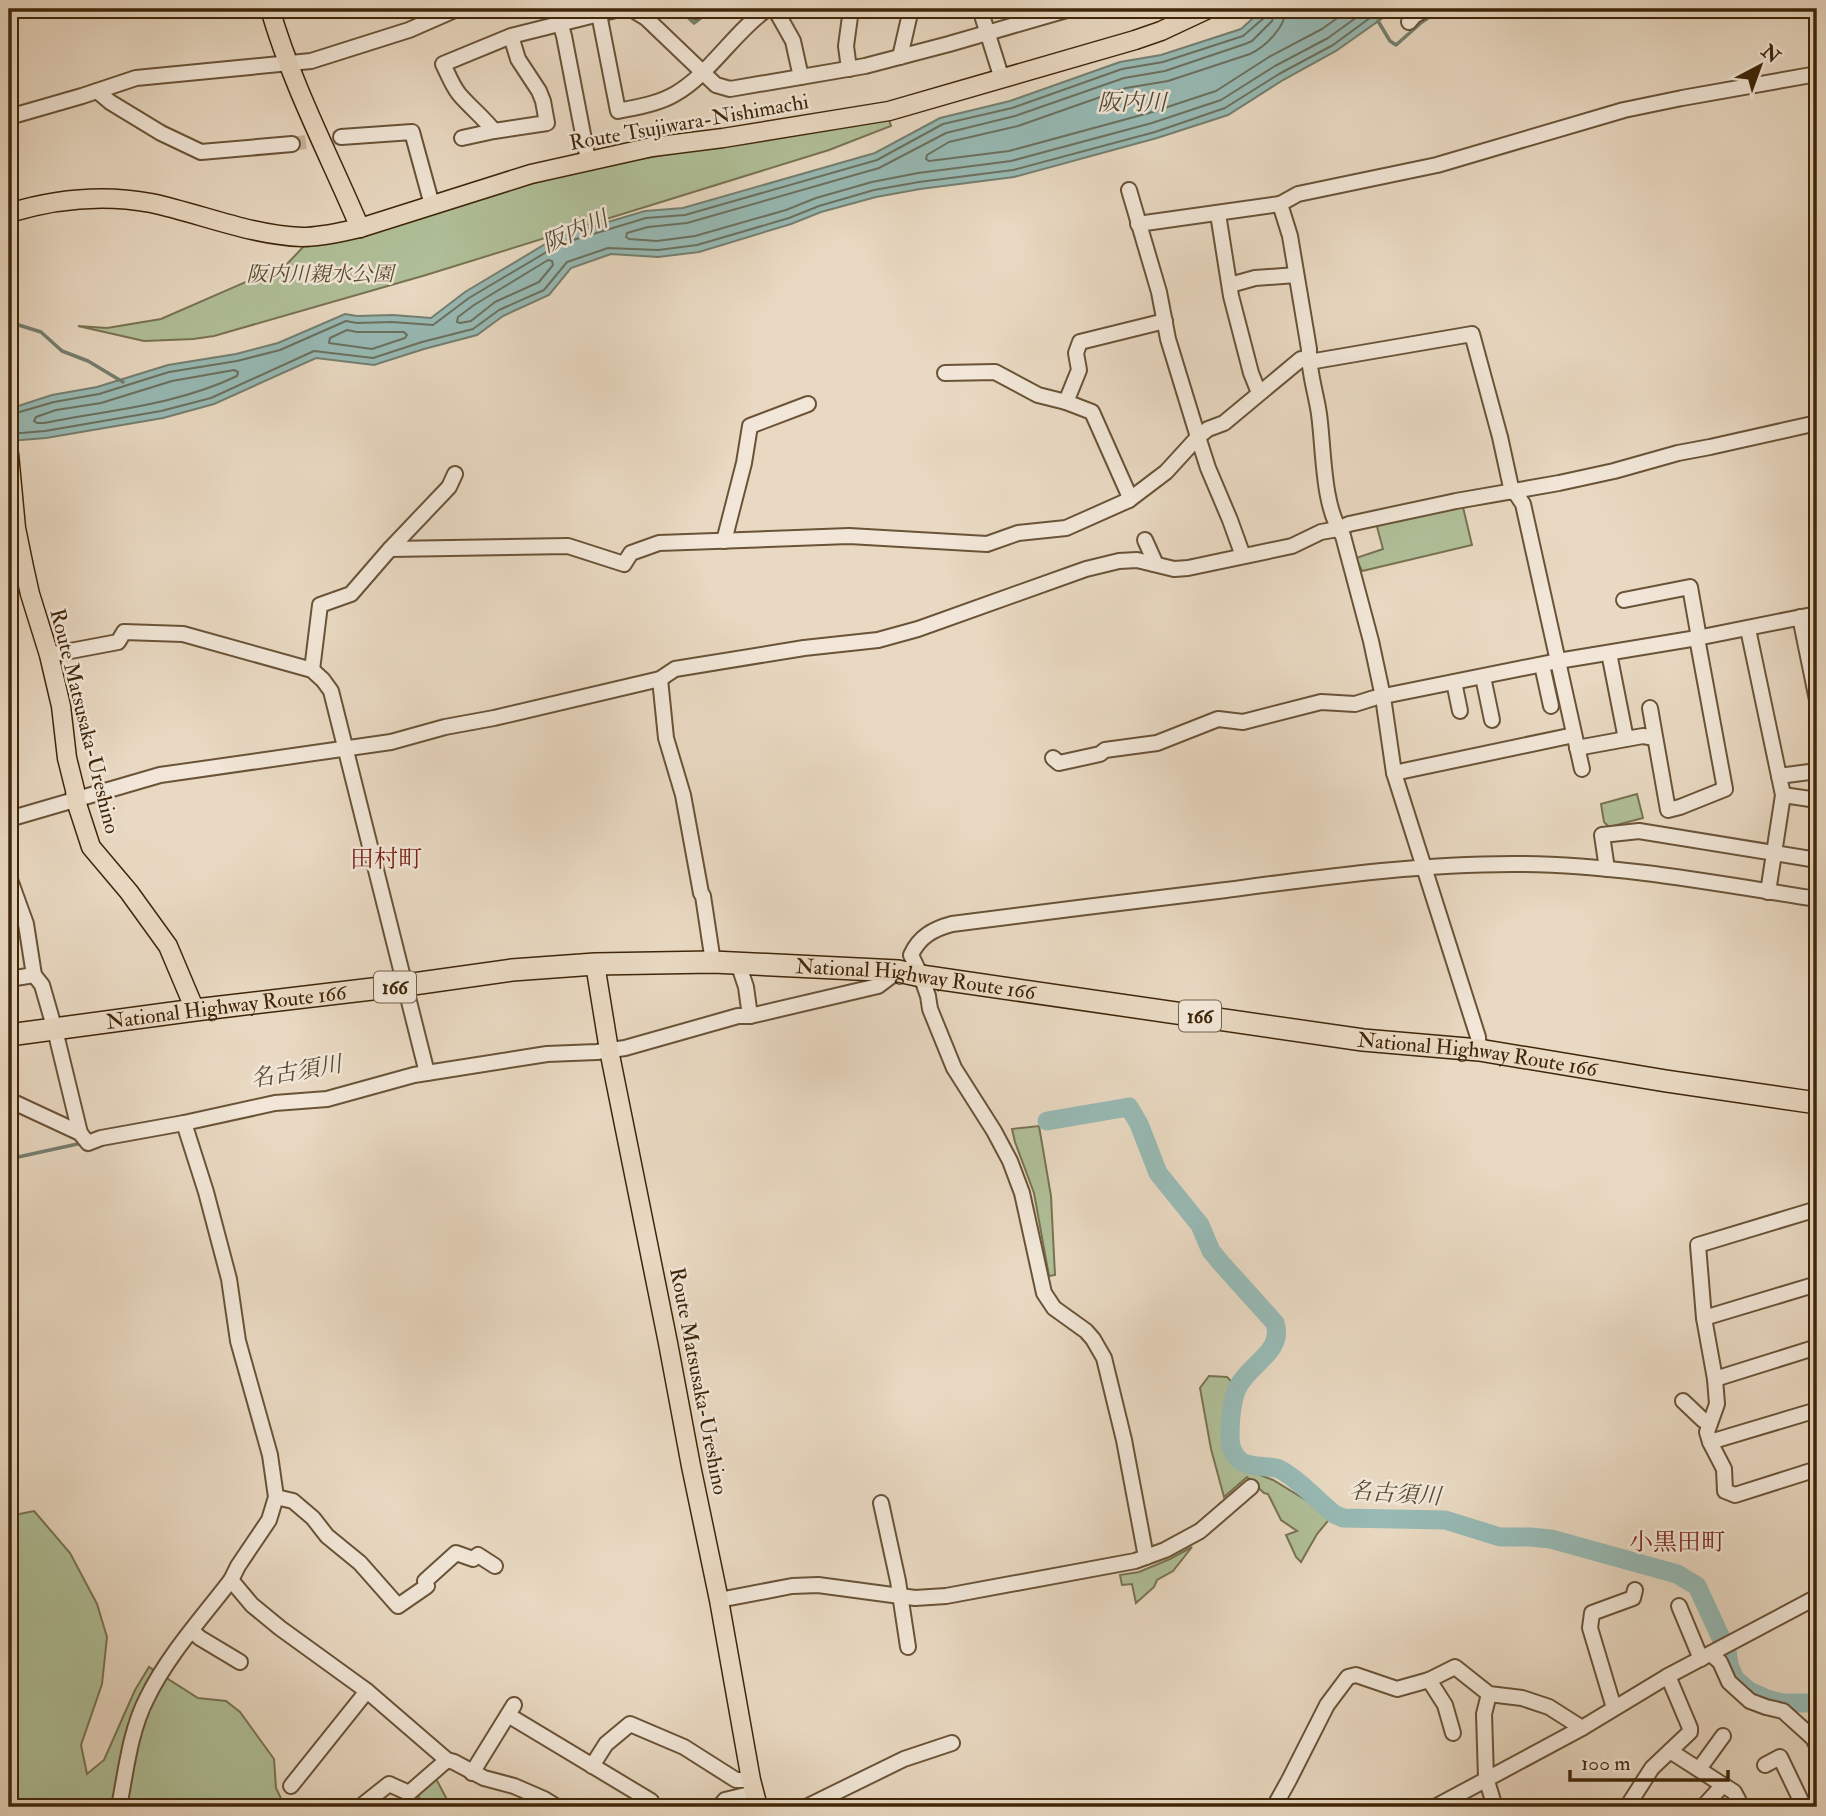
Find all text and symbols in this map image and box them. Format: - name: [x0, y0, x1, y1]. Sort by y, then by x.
- north arrow: [1724, 32, 1794, 102]
- text: N: [1755, 39, 1786, 69]
- street label: Route Tsujiwara-Nishimachi: [567, 88, 811, 157]
- water label: 阪内川: [1098, 88, 1170, 117]
- water label: 阪内川: [538, 203, 615, 259]
- park label: 阪内川親水公園: [247, 261, 396, 288]
- street label: Route Matsusaka-Ureshino: [43, 606, 126, 836]
- district label: 田村町: [350, 844, 422, 875]
- street label: National Highway Route 166: [795, 953, 1039, 1007]
- road number: 166: [374, 972, 416, 1002]
- street label: National Highway Route 166: [104, 979, 349, 1036]
- road number: 166: [1179, 1000, 1221, 1032]
- street label: National Highway Route 166: [1356, 1027, 1601, 1084]
- water label: 名古須川: [248, 1049, 347, 1094]
- street label: Route Matsusaka-Ureshino: [663, 1265, 734, 1497]
- water label: 名古須川: [1348, 1476, 1445, 1511]
- district label: 小黒田町: [1629, 1527, 1725, 1558]
- scale bar: [1570, 1739, 1728, 1783]
- text: 100 m: [1581, 1750, 1631, 1777]

